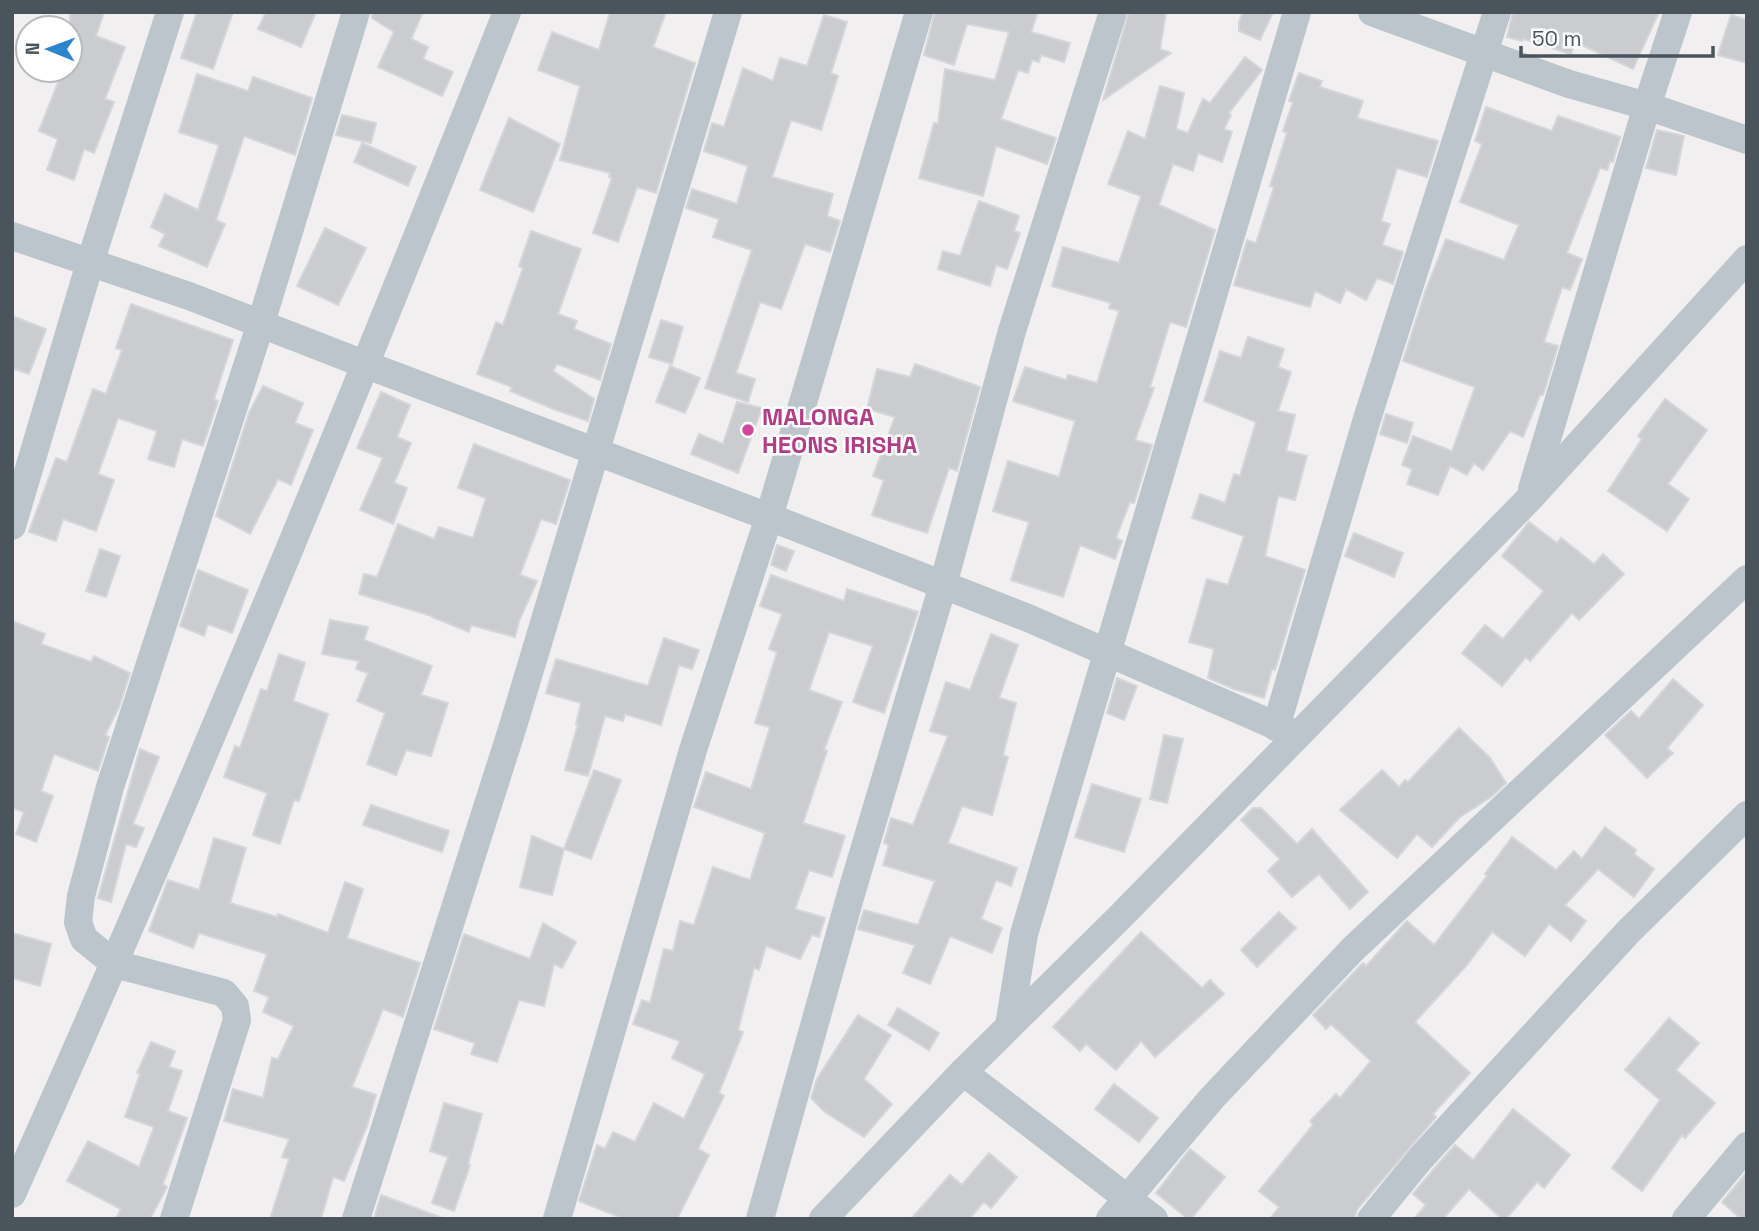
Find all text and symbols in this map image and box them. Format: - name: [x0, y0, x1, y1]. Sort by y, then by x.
- north arrow: [14, 14, 84, 84]
- scale bar: [1521, 14, 1714, 58]
- text: 50 m: [1532, 25, 1582, 52]
- text: N: [20, 42, 45, 55]
- place label: MALONGA HEONS IRISHA: [762, 401, 917, 460]
- marker: MALONGA HEONS IRISHA: [740, 422, 756, 438]

